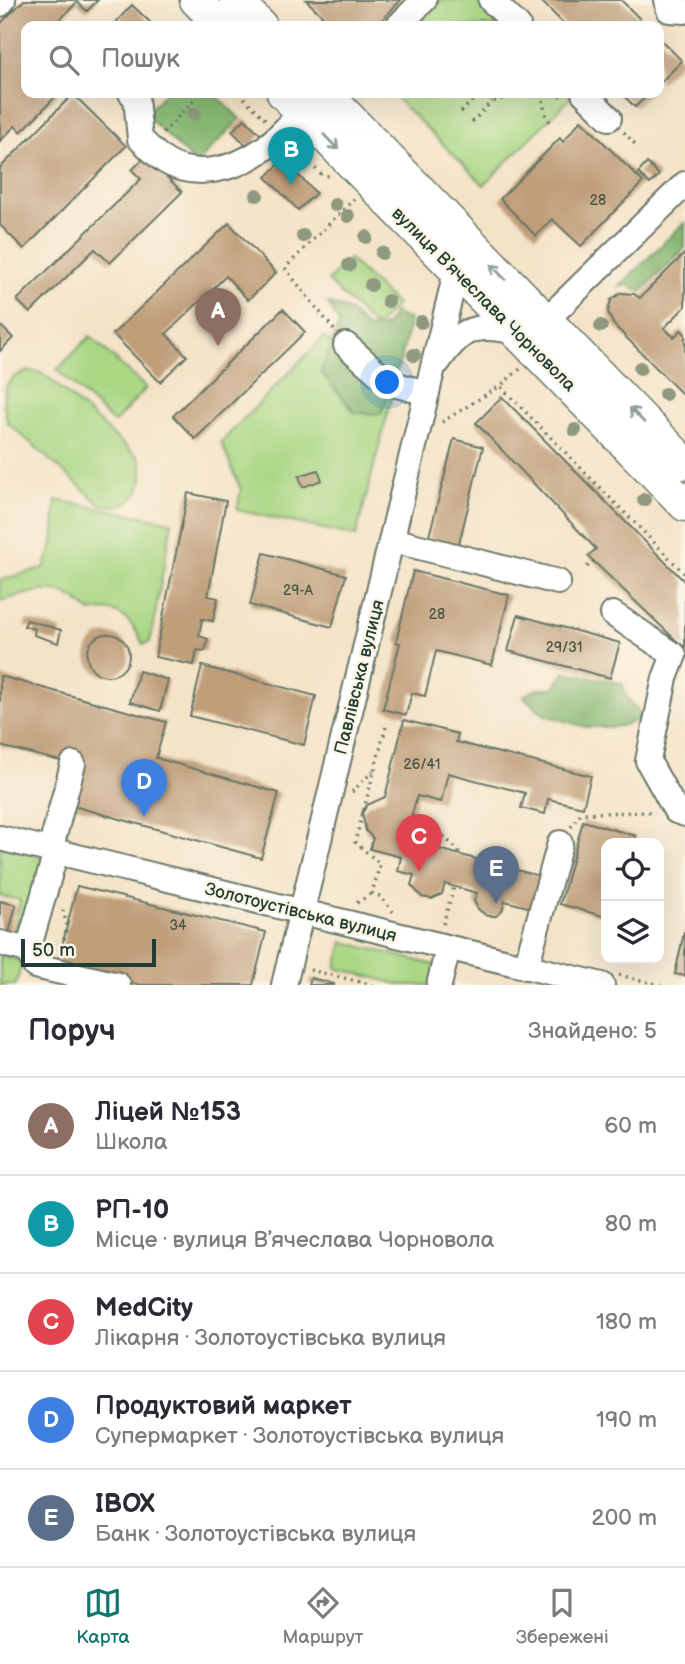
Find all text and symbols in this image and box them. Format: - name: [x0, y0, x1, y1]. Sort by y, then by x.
- search box: [21, 21, 664, 98]
- icon: search: [45, 41, 83, 79]
- text: Пошук: [101, 44, 180, 75]
- pin: B: [268, 127, 314, 185]
- one-way arrow: [322, 133, 339, 150]
- house number: 28: [590, 192, 606, 209]
- street label: вулиця Вʼячеслава Чорновола: [387, 203, 580, 396]
- one-way arrow: [489, 264, 506, 281]
- pin: A: [195, 288, 241, 346]
- your location: [370, 365, 404, 399]
- one-way arrow: [629, 406, 646, 423]
- house number: 29-А: [283, 582, 313, 599]
- street label: Павлівська вулиця: [330, 598, 389, 757]
- house number: 28: [429, 606, 445, 623]
- house number: 29/31: [546, 639, 582, 656]
- house number: 26/41: [403, 756, 441, 773]
- pin: D: [121, 759, 167, 817]
- pin: C: [396, 814, 442, 872]
- map controls: [601, 838, 664, 964]
- button: locate: [601, 838, 664, 901]
- pin: E: [473, 846, 519, 904]
- street label: Золотоустівська вулиця: [203, 878, 399, 946]
- button: layers: [601, 901, 664, 964]
- house number: 34: [169, 917, 187, 934]
- scale bar: [21, 936, 156, 968]
- text: 50 m: [32, 939, 75, 962]
- text: Поруч: [28, 1013, 116, 1049]
- text: Знайдено: 5: [528, 1017, 657, 1045]
- text: Ліцей №153: [95, 1097, 241, 1128]
- text: A: [44, 1112, 58, 1140]
- text: 60 m: [604, 1112, 657, 1140]
- text: Школа: [95, 1128, 168, 1156]
- text: РП-10: [95, 1195, 169, 1226]
- text: B: [43, 1210, 59, 1238]
- text: 80 m: [605, 1210, 657, 1238]
- text: Місце · вулиця Вʼячеслава Чорновола: [95, 1226, 494, 1254]
- text: MedCity: [95, 1293, 193, 1324]
- text: C: [43, 1308, 59, 1336]
- text: 180 m: [596, 1308, 657, 1336]
- text: Лікарня · Золотоустівська вулиця: [95, 1324, 446, 1352]
- text: Продуктовий маркет: [95, 1391, 352, 1422]
- text: D: [43, 1406, 59, 1434]
- text: 190 m: [596, 1406, 657, 1434]
- text: Супермаркет · Золотоустівська вулиця: [95, 1422, 504, 1450]
- text: IBOX: [95, 1489, 155, 1520]
- text: E: [44, 1504, 58, 1532]
- text: 200 m: [591, 1504, 657, 1532]
- text: Банк · Золотоустівська вулиця: [95, 1520, 416, 1548]
- tab: Карта: [76, 1584, 130, 1649]
- tab: Маршрут: [283, 1584, 363, 1649]
- tab: Збережені: [516, 1584, 609, 1649]

